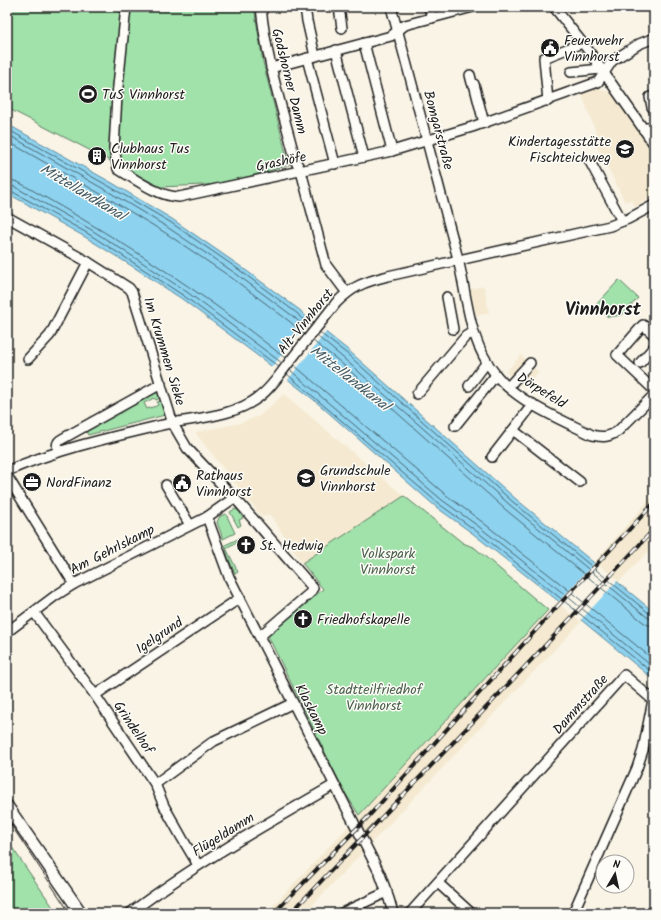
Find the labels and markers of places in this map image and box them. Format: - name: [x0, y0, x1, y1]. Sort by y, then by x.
- place label: Feuerwehr Vinnhorst: [564, 30, 625, 68]
- public building icon: Feuerwehr Vinnhorst: [539, 37, 561, 59]
- sports icon: TuS Vinnhorst: [77, 83, 99, 105]
- place label: TuS Vinnhorst: [102, 84, 185, 106]
- place label: Kindertagesstätte Fischteichweg: [508, 131, 612, 169]
- place label: Clubhaus Tus Vinnhorst: [111, 138, 190, 176]
- school or university icon: Kindertagesstätte Fischteichweg: [614, 138, 636, 160]
- building icon: Clubhaus Tus Vinnhorst: [86, 145, 108, 167]
- place label: Grundschule Vinnhorst: [320, 460, 391, 498]
- place label: Rathaus Vinnhorst: [196, 465, 252, 503]
- school or university icon: Grundschule Vinnhorst: [295, 467, 317, 489]
- office icon: NordFinanz: [21, 471, 43, 493]
- place label: NordFinanz: [46, 472, 112, 494]
- public building icon: Rathaus Vinnhorst: [171, 472, 193, 494]
- church icon: St. Hedwig: [235, 534, 257, 556]
- place label: St. Hedwig: [260, 535, 324, 557]
- church icon: Friedhofskapelle: [292, 608, 314, 630]
- place label: Friedhofskapelle: [317, 609, 411, 631]

